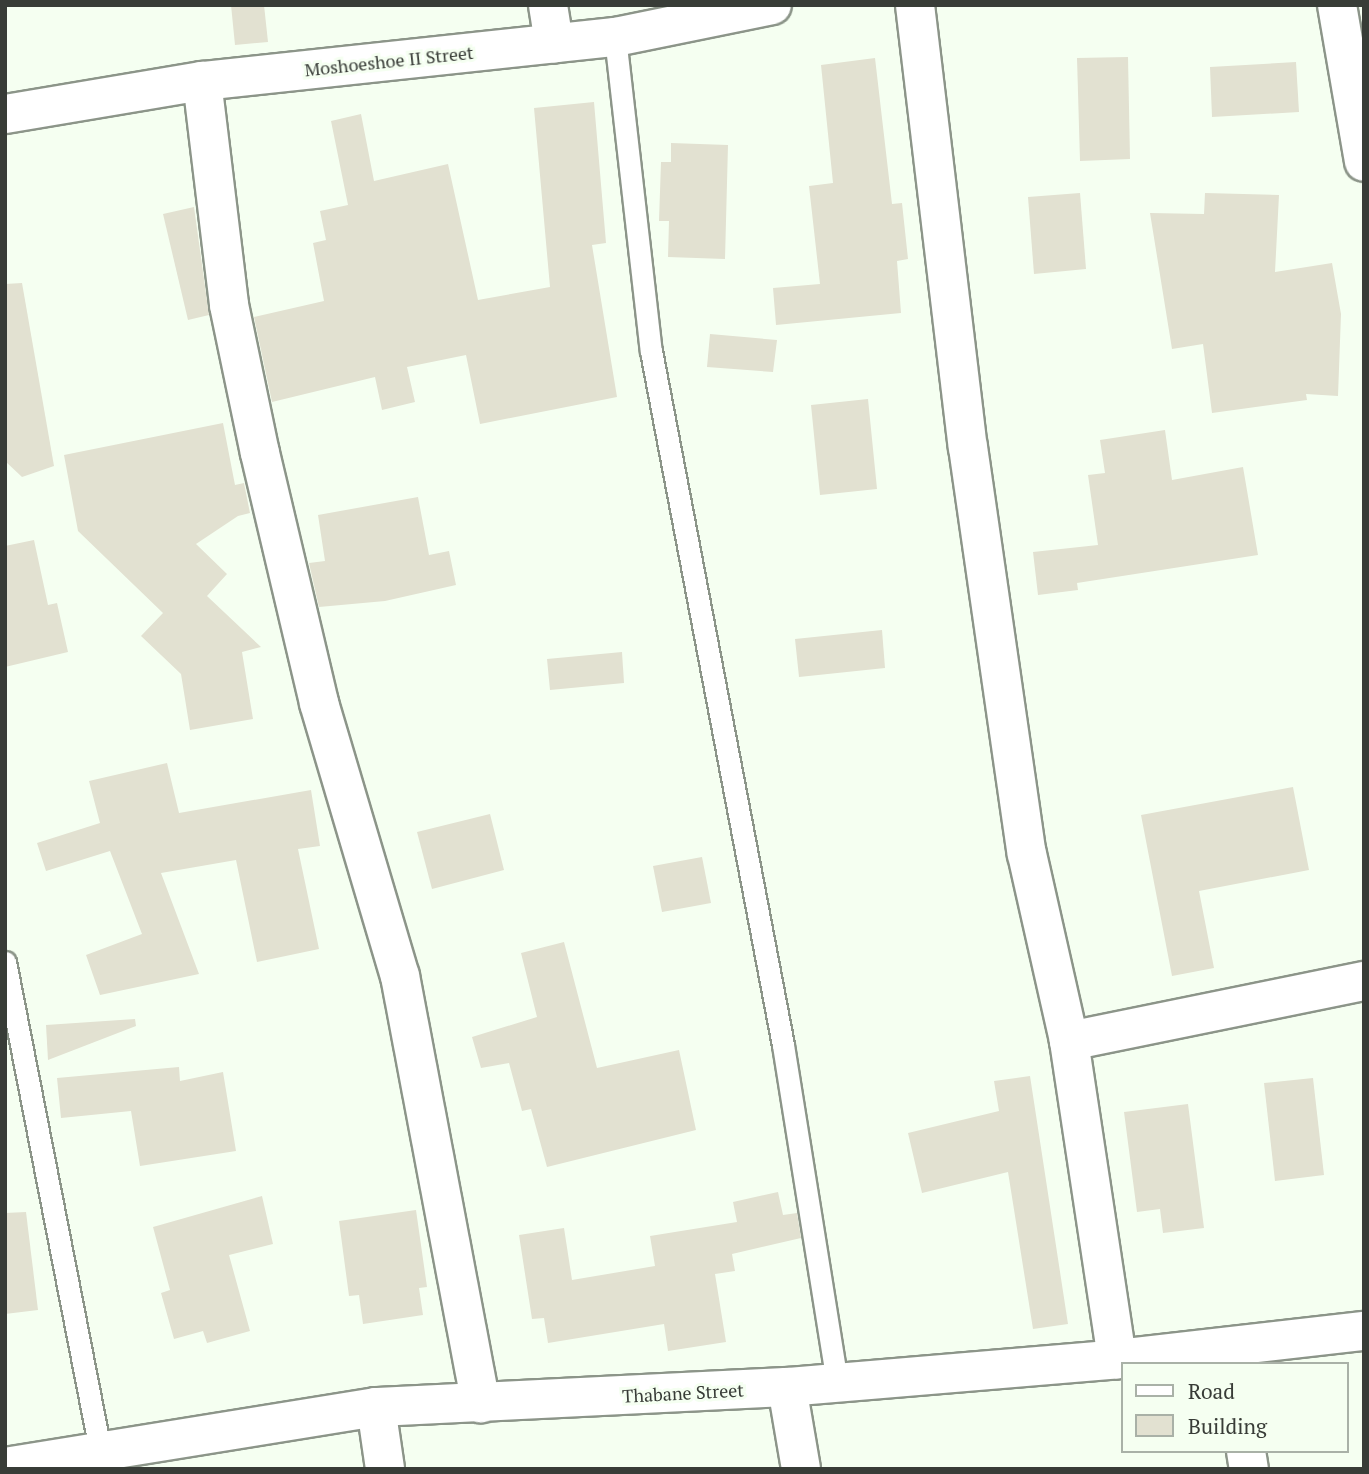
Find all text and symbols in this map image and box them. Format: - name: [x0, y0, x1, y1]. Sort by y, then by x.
- street label: Moshoeshoe II Street: [303, 41, 475, 81]
- legend: [1120, 1362, 1348, 1453]
- text: Road: [1188, 1377, 1235, 1405]
- street label: Thabane Street: [622, 1379, 744, 1407]
- text: Building: [1188, 1412, 1267, 1440]

